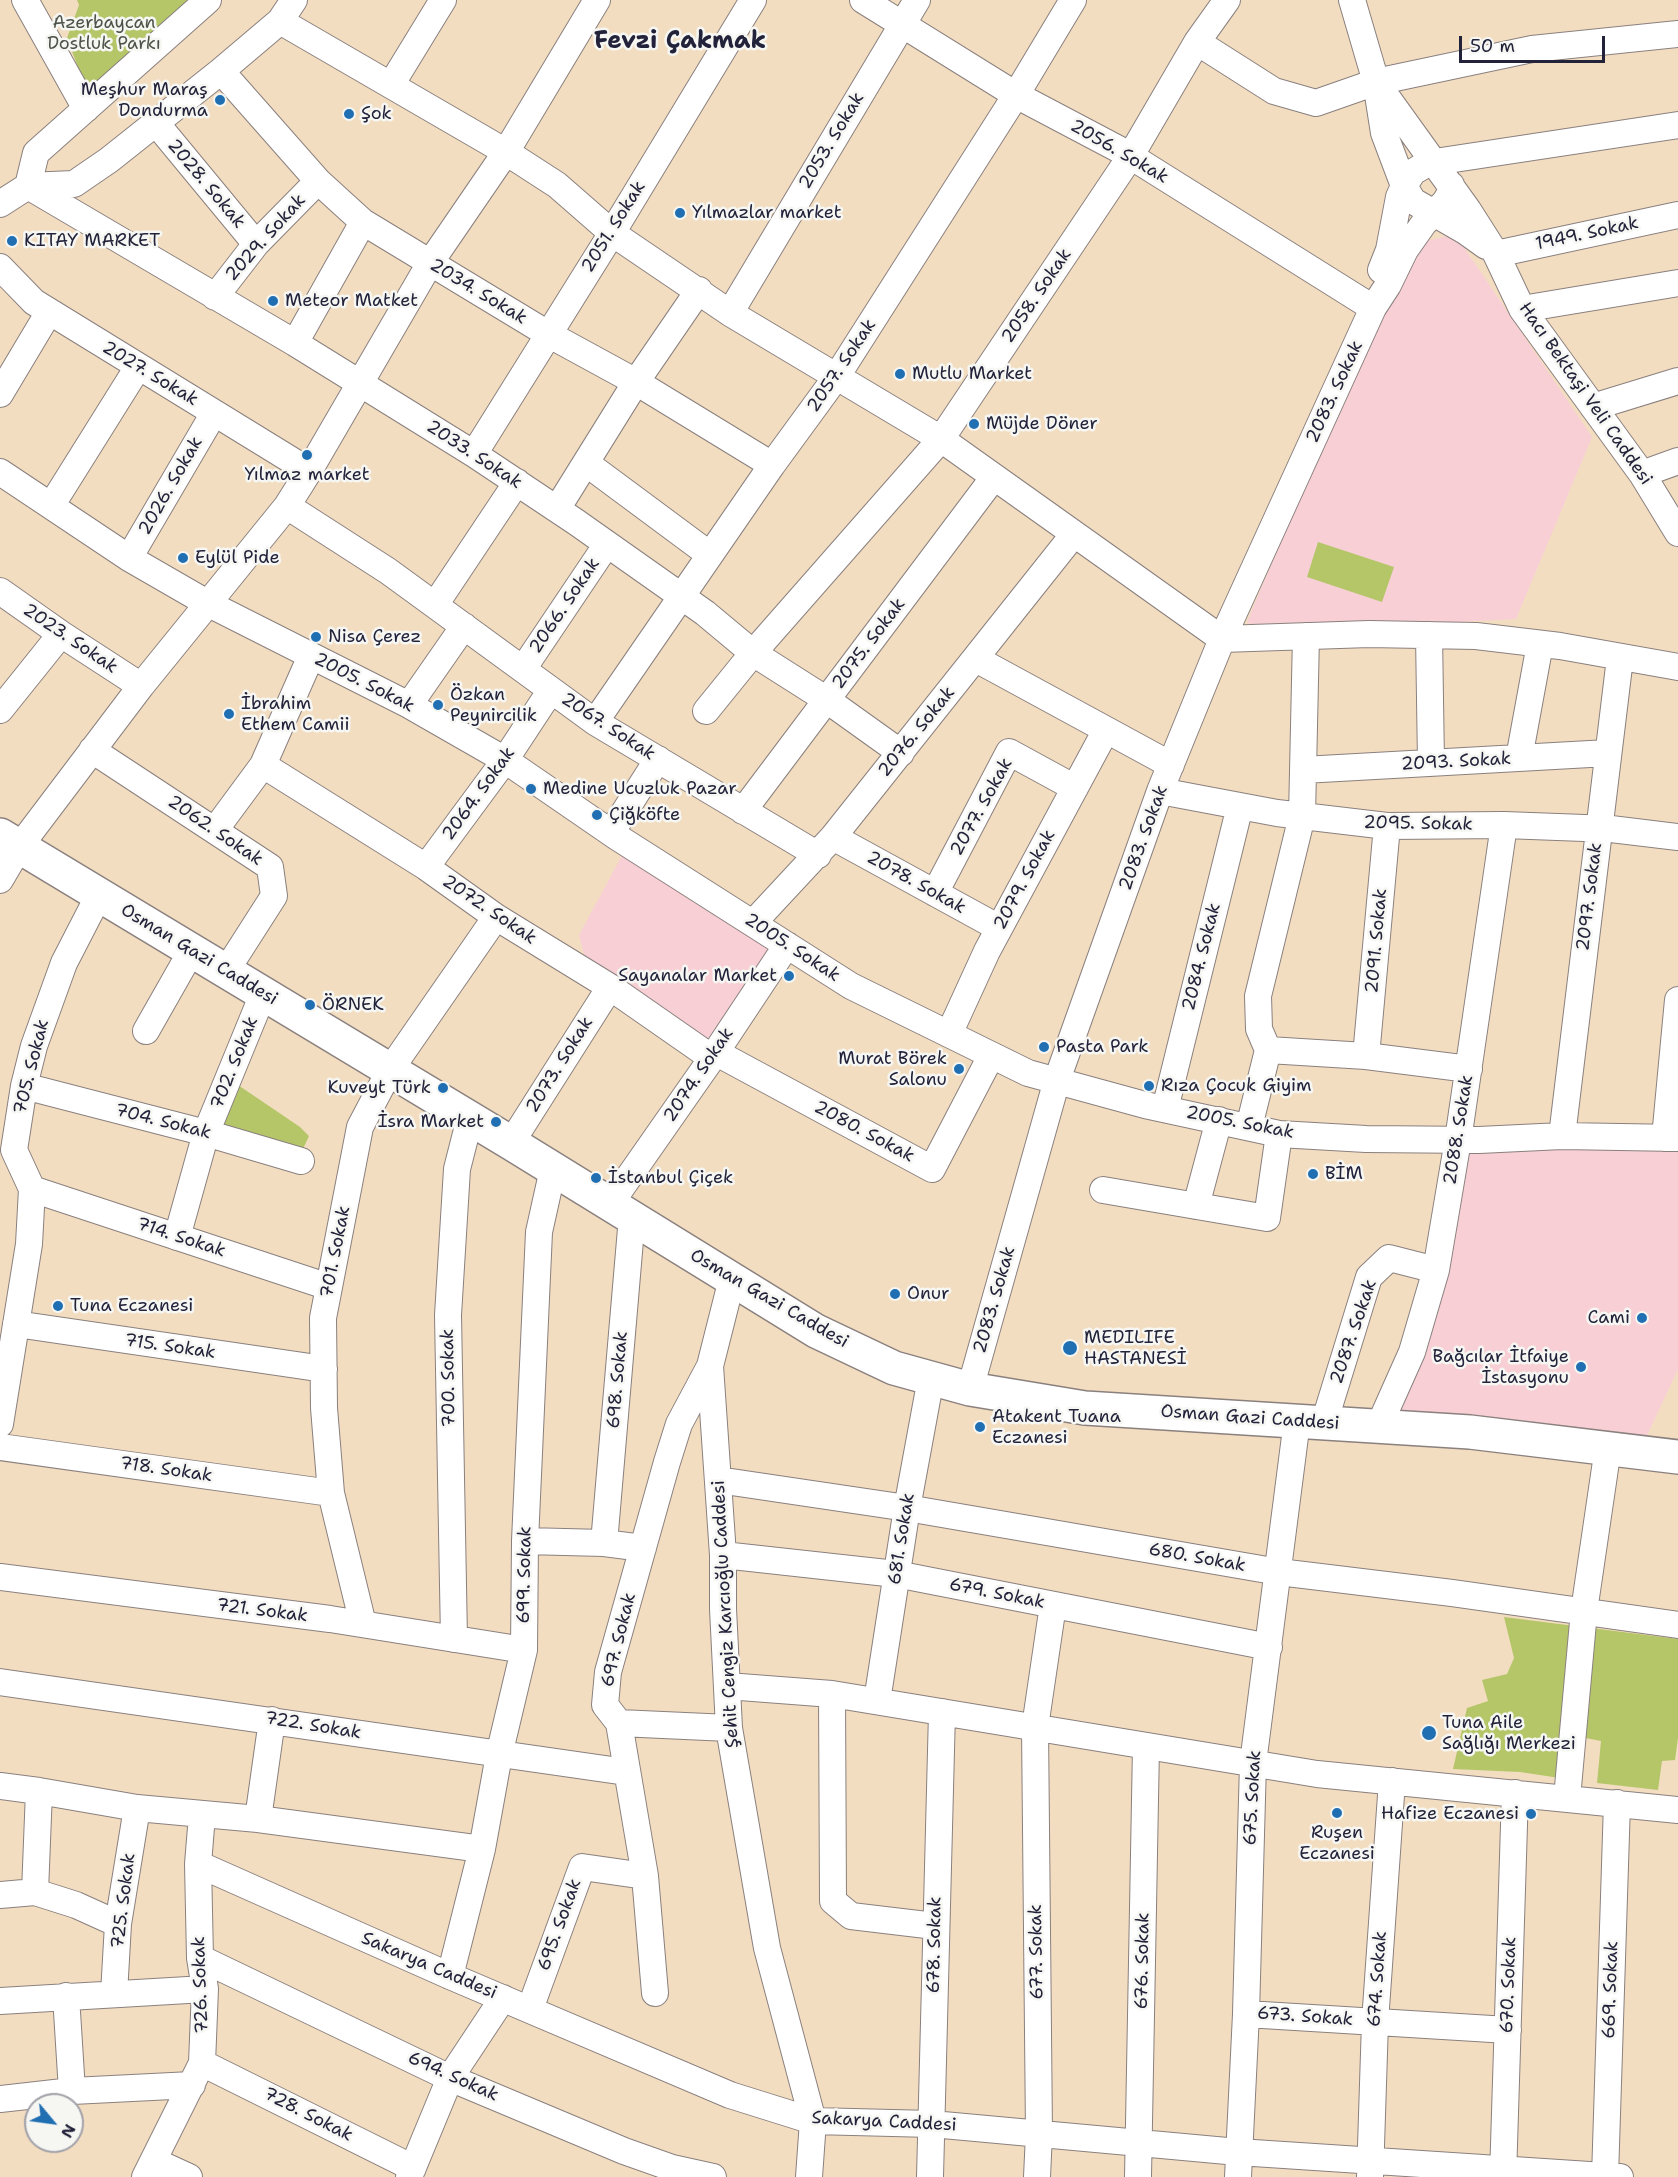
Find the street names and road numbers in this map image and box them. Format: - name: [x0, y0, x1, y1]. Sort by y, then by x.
- street label: 2053. Sokak: [795, 89, 869, 193]
- street label: 2056. Sokak: [1066, 115, 1172, 189]
- street label: 2028. Sokak: [162, 135, 250, 233]
- street label: 2051. Sokak: [577, 177, 651, 277]
- street label: 2029. Sokak: [221, 190, 311, 286]
- street label: 1949. Sokak: [1533, 213, 1641, 255]
- street label: 2058. Sokak: [998, 245, 1076, 347]
- street label: 2034. Sokak: [426, 255, 530, 329]
- street label: Hacı Bektaşi Veli Caddesi: [1514, 299, 1656, 489]
- street label: 2057. Sokak: [803, 315, 881, 417]
- street label: 2027. Sokak: [98, 337, 202, 411]
- street label: 2083. Sokak: [1302, 337, 1368, 447]
- street label: 2033. Sokak: [422, 416, 526, 494]
- street label: 2026. Sokak: [134, 433, 208, 539]
- street label: 2066. Sokak: [525, 554, 605, 658]
- street label: 2075. Sokak: [828, 594, 910, 694]
- street label: 2023. Sokak: [19, 599, 121, 679]
- street label: 2005. Sokak: [310, 648, 418, 718]
- street label: 2076. Sokak: [874, 682, 960, 782]
- street label: 2067. Sokak: [557, 689, 659, 765]
- street label: 2064. Sokak: [438, 743, 520, 845]
- street label: 2093. Sokak: [1400, 748, 1512, 776]
- street label: 2077. Sokak: [946, 754, 1018, 860]
- street label: 2083. Sokak: [1115, 782, 1173, 894]
- street label: 2062. Sokak: [163, 791, 267, 871]
- street label: 2095. Sokak: [1363, 812, 1473, 836]
- street label: 2079. Sokak: [990, 826, 1060, 934]
- street label: 2097. Sokak: [1573, 842, 1607, 952]
- street label: 2078. Sokak: [863, 847, 969, 919]
- street label: 2072. Sokak: [438, 871, 540, 949]
- street label: 2091. Sokak: [1362, 888, 1392, 994]
- street label: Osman Gazi Caddesi: [117, 900, 281, 1010]
- street label: 2084. Sokak: [1178, 901, 1226, 1013]
- street label: 2005. Sokak: [740, 909, 844, 987]
- street label: 2073. Sokak: [522, 1013, 598, 1117]
- street label: 702. Sokak: [207, 1014, 263, 1112]
- street label: 705. Sokak: [10, 1017, 54, 1117]
- street label: 2074. Sokak: [659, 1024, 739, 1126]
- street label: 2088. Sokak: [1440, 1074, 1478, 1186]
- street label: 2080. Sokak: [810, 1097, 918, 1167]
- street label: 704. Sokak: [113, 1100, 213, 1144]
- street label: 2005. Sokak: [1184, 1102, 1296, 1144]
- street label: 701. Sokak: [317, 1204, 355, 1300]
- street label: 714. Sokak: [134, 1213, 228, 1263]
- street label: 2083. Sokak: [969, 1244, 1021, 1356]
- street label: Osman Gazi Caddesi: [686, 1245, 852, 1353]
- street label: 2087. Sokak: [1326, 1277, 1382, 1387]
- street label: 700. Sokak: [437, 1329, 461, 1427]
- street label: 715. Sokak: [123, 1330, 217, 1364]
- street label: 698. Sokak: [603, 1330, 633, 1430]
- street label: Osman Gazi Caddesi: [1160, 1401, 1340, 1435]
- street label: 718. Sokak: [118, 1453, 214, 1487]
- street label: Şehit Cengiz Karcıoğlu Caddesi: [708, 1480, 744, 1748]
- street label: 681. Sokak: [884, 1492, 920, 1586]
- street label: 699. Sokak: [513, 1526, 537, 1624]
- street label: 680. Sokak: [1147, 1539, 1247, 1577]
- street label: 679. Sokak: [947, 1574, 1047, 1614]
- street label: 697. Sokak: [597, 1591, 641, 1689]
- street label: 721. Sokak: [215, 1595, 309, 1627]
- street label: 722. Sokak: [263, 1708, 363, 1744]
- street label: 675. Sokak: [1240, 1750, 1266, 1846]
- street label: 725. Sokak: [107, 1852, 141, 1950]
- street label: 695. Sokak: [533, 1876, 587, 1974]
- street label: 678. Sokak: [923, 1896, 947, 1994]
- street label: 677. Sokak: [1025, 1904, 1049, 2000]
- street label: 676. Sokak: [1131, 1912, 1155, 2010]
- street label: Sakarya Caddesi: [358, 1928, 500, 2004]
- street label: 674. Sokak: [1364, 1930, 1392, 2028]
- street label: 726. Sokak: [189, 1936, 213, 2034]
- street label: 670. Sokak: [1497, 1936, 1521, 2034]
- street label: 669. Sokak: [1598, 1941, 1624, 2039]
- street label: 673. Sokak: [1256, 2003, 1354, 2031]
- street label: 694. Sokak: [404, 2047, 502, 2107]
- street label: 728. Sokak: [260, 2083, 356, 2147]
- street label: Sakarya Caddesi: [811, 2107, 957, 2137]

